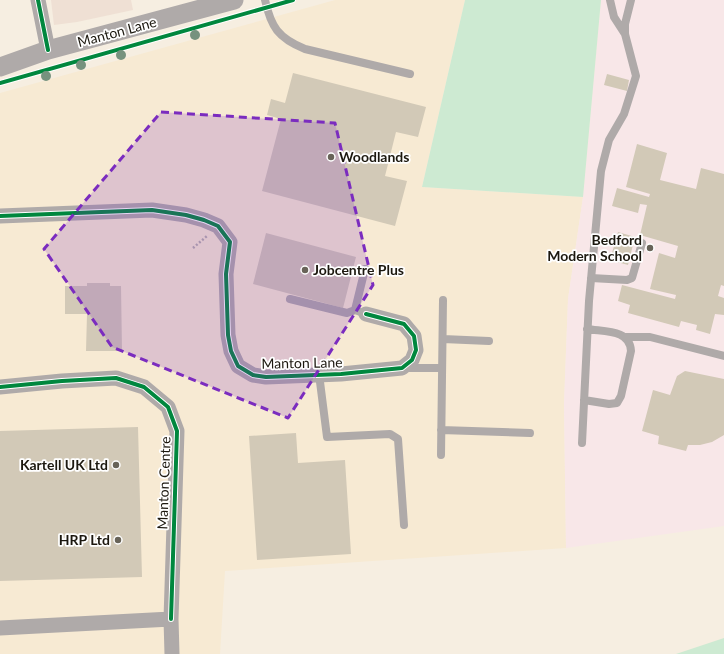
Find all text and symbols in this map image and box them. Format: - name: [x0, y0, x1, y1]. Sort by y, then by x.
- street label: Manton Lane: [75, 13, 158, 50]
- place label: Woodlands: [339, 148, 409, 165]
- marker: Woodlands: [326, 152, 336, 162]
- place label: Bedford Modern School: [547, 231, 642, 264]
- marker: Bedford Modern School: [645, 243, 655, 253]
- place label: Jobcentre Plus: [313, 261, 404, 278]
- marker: Jobcentre Plus: [300, 265, 310, 275]
- street label: Manton Lane: [261, 353, 343, 372]
- street label: Manton Centre: [153, 436, 174, 530]
- place label: Kartell UK Ltd: [20, 456, 108, 473]
- marker: Kartell UK Ltd: [111, 460, 121, 470]
- place label: HRP Ltd: [59, 531, 110, 548]
- marker: HRP Ltd: [113, 535, 123, 545]

